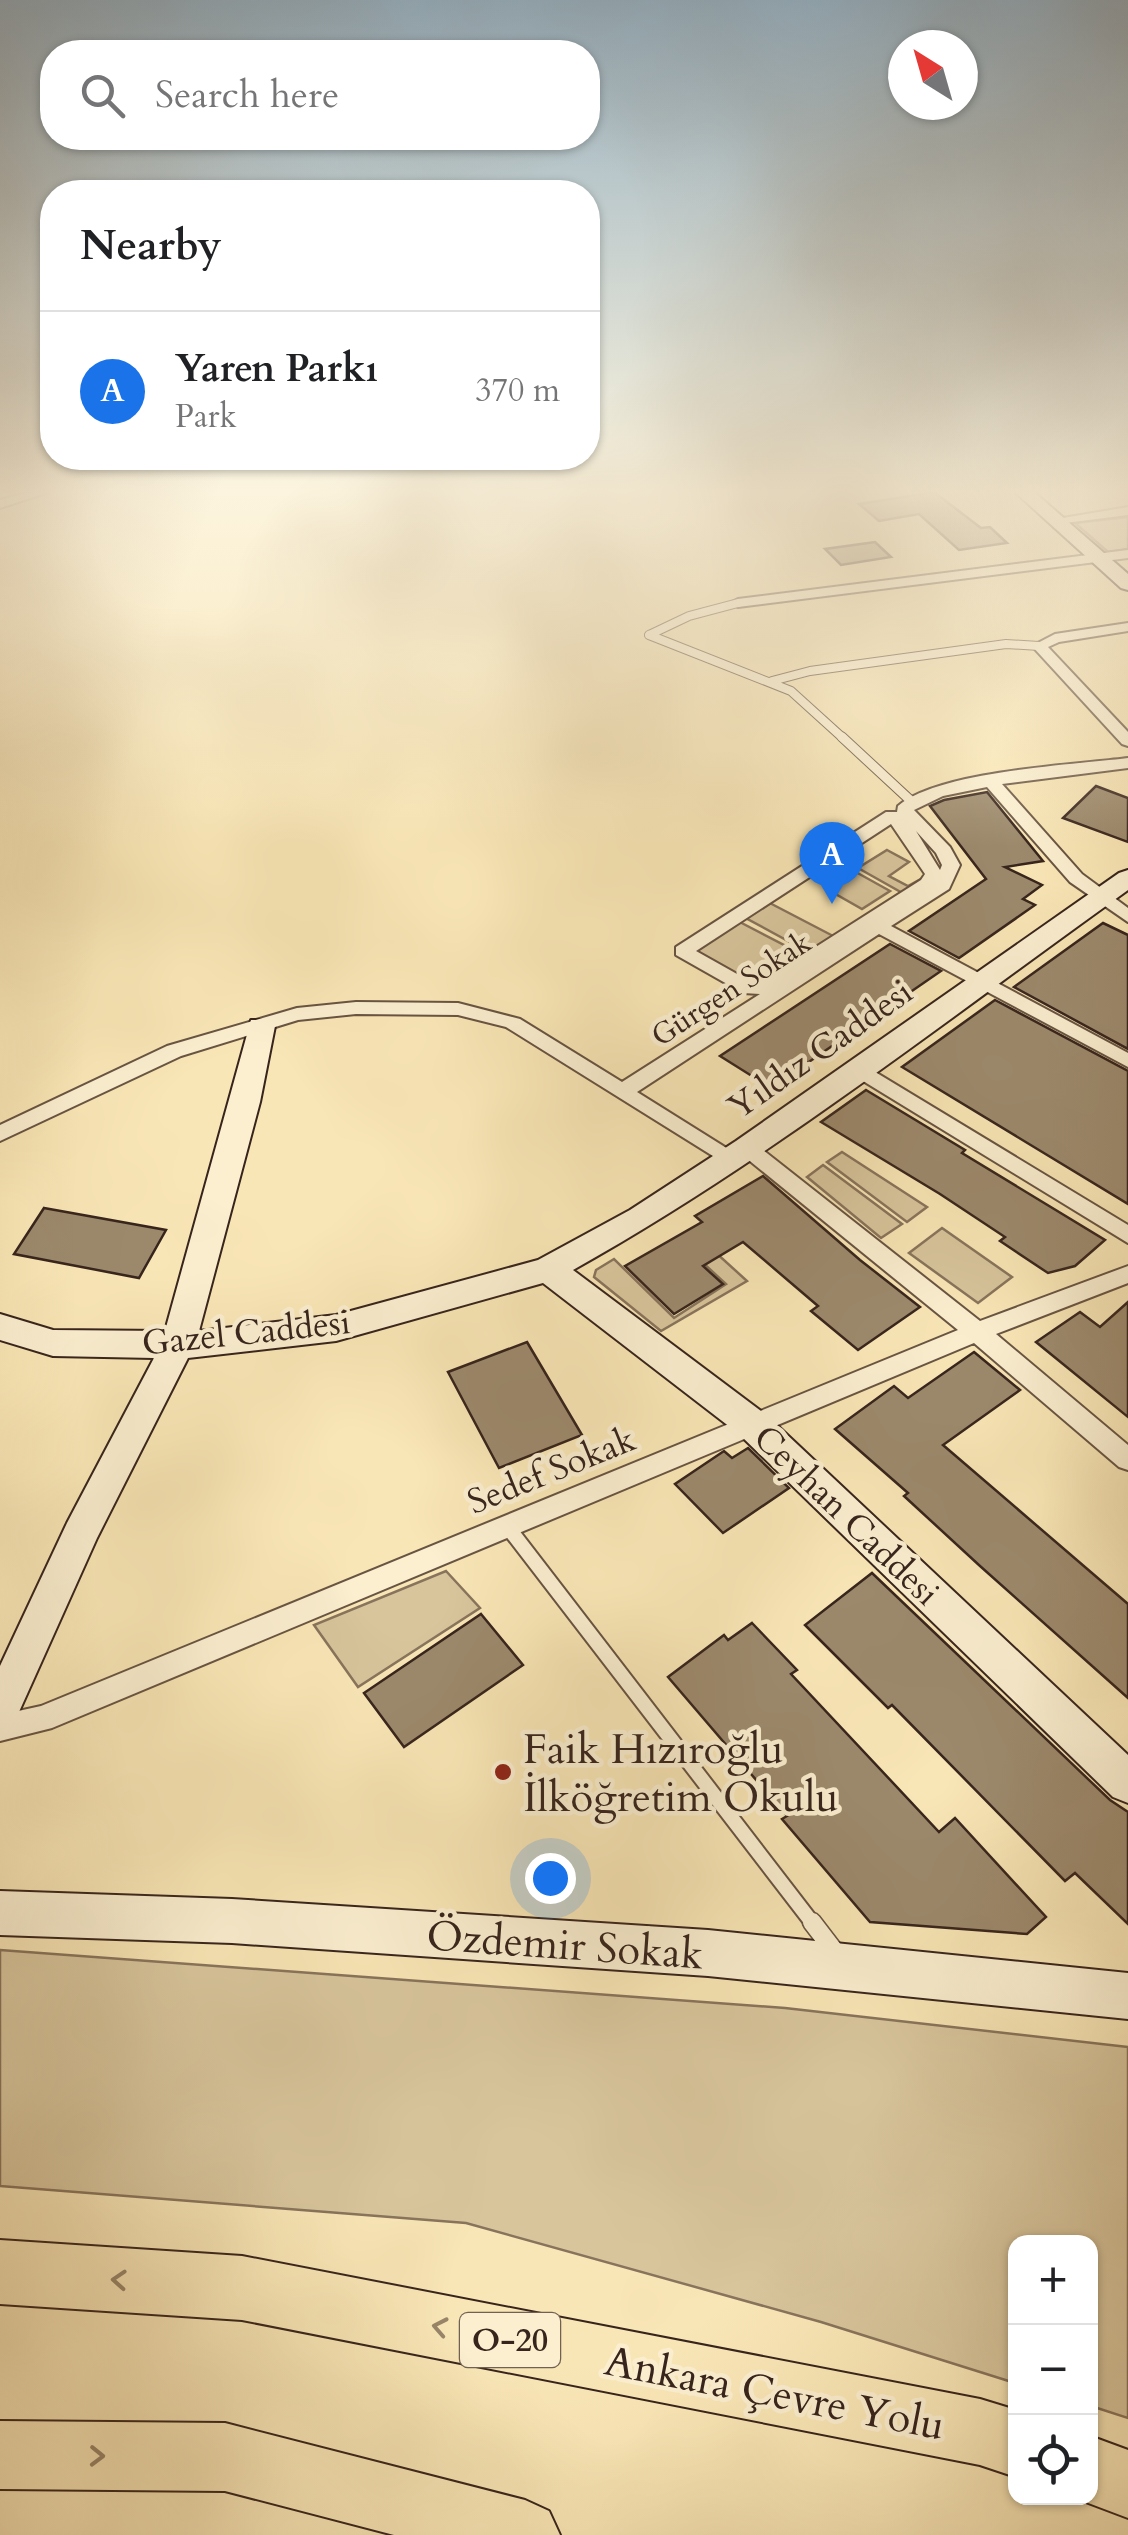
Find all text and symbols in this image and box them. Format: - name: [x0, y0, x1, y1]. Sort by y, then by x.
- north arrow: [888, 30, 978, 120]
- search box: [40, 40, 600, 150]
- icon: search: [75, 68, 130, 123]
- text: Search here: [155, 69, 339, 121]
- text: Nearby: [80, 217, 222, 274]
- text: Yaren Parkı: [175, 343, 378, 395]
- text: A: [100, 369, 125, 413]
- text: 370 m: [475, 369, 560, 413]
- text: Park: [175, 395, 237, 439]
- pin: A: [800, 822, 864, 904]
- street label: Gürgen Sokak: [643, 922, 819, 1056]
- street label: Yıldız Caddesi: [719, 969, 922, 1131]
- street label: Gazel Caddesi: [140, 1298, 353, 1368]
- street label: Sedef Sokak: [460, 1415, 643, 1526]
- street label: Ceyhan Caddesi: [743, 1415, 950, 1617]
- place label: Faik Hızıroğlu İlköğretim Okulu: [523, 1721, 839, 1826]
- marker: Faik Hızıroğlu İlköğretim Okulu: [492, 1761, 514, 1783]
- your location: [525, 1853, 576, 1904]
- street label: Özdemir Sokak: [425, 1907, 706, 1984]
- map controls: [1008, 2235, 1098, 2505]
- button: +: [1008, 2235, 1098, 2325]
- one-way arrow: [111, 2270, 127, 2291]
- road number: O-20: [460, 2313, 560, 2367]
- one-way arrow: [432, 2317, 449, 2338]
- button: −: [1008, 2325, 1098, 2415]
- street label: Ankara Çevre Yolu: [600, 2333, 949, 2454]
- button: locate: [1008, 2415, 1098, 2505]
- one-way arrow: [90, 2445, 106, 2467]

